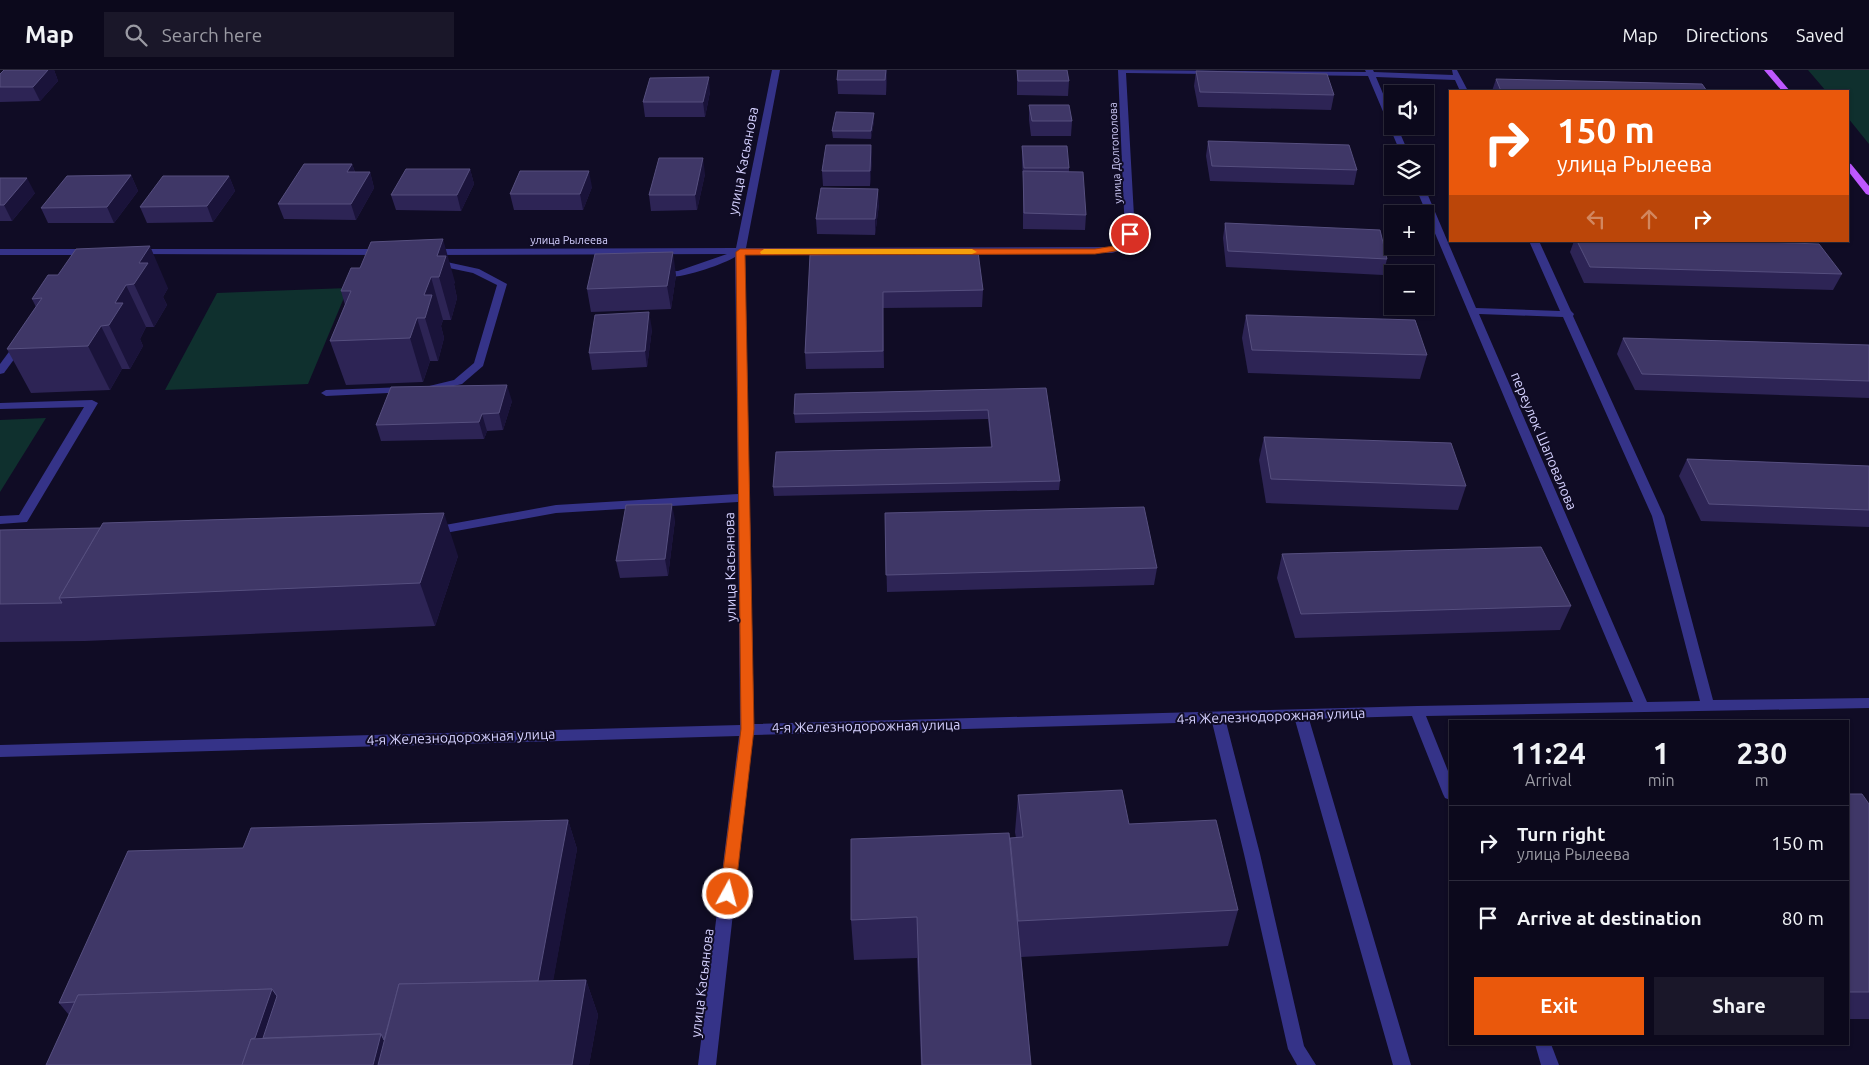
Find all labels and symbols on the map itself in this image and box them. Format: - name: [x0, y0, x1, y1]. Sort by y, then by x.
- street label: улица Долгополова: [1106, 102, 1124, 204]
- street label: улица Касьянова: [725, 106, 761, 216]
- pin: [1109, 213, 1151, 255]
- street label: улица Рылеева: [530, 234, 608, 246]
- street label: переулок Шаповалова: [1508, 370, 1580, 512]
- street label: улица Касьянова: [721, 512, 739, 622]
- street label: 4-я Железнодорожная улица: [1176, 705, 1366, 727]
- street label: 4-я Железнодорожная улица: [772, 716, 960, 736]
- street label: 4-я Железнодорожная улица: [366, 726, 556, 748]
- position arrow: [701, 867, 753, 919]
- street label: улица Касьянова: [687, 928, 717, 1038]

